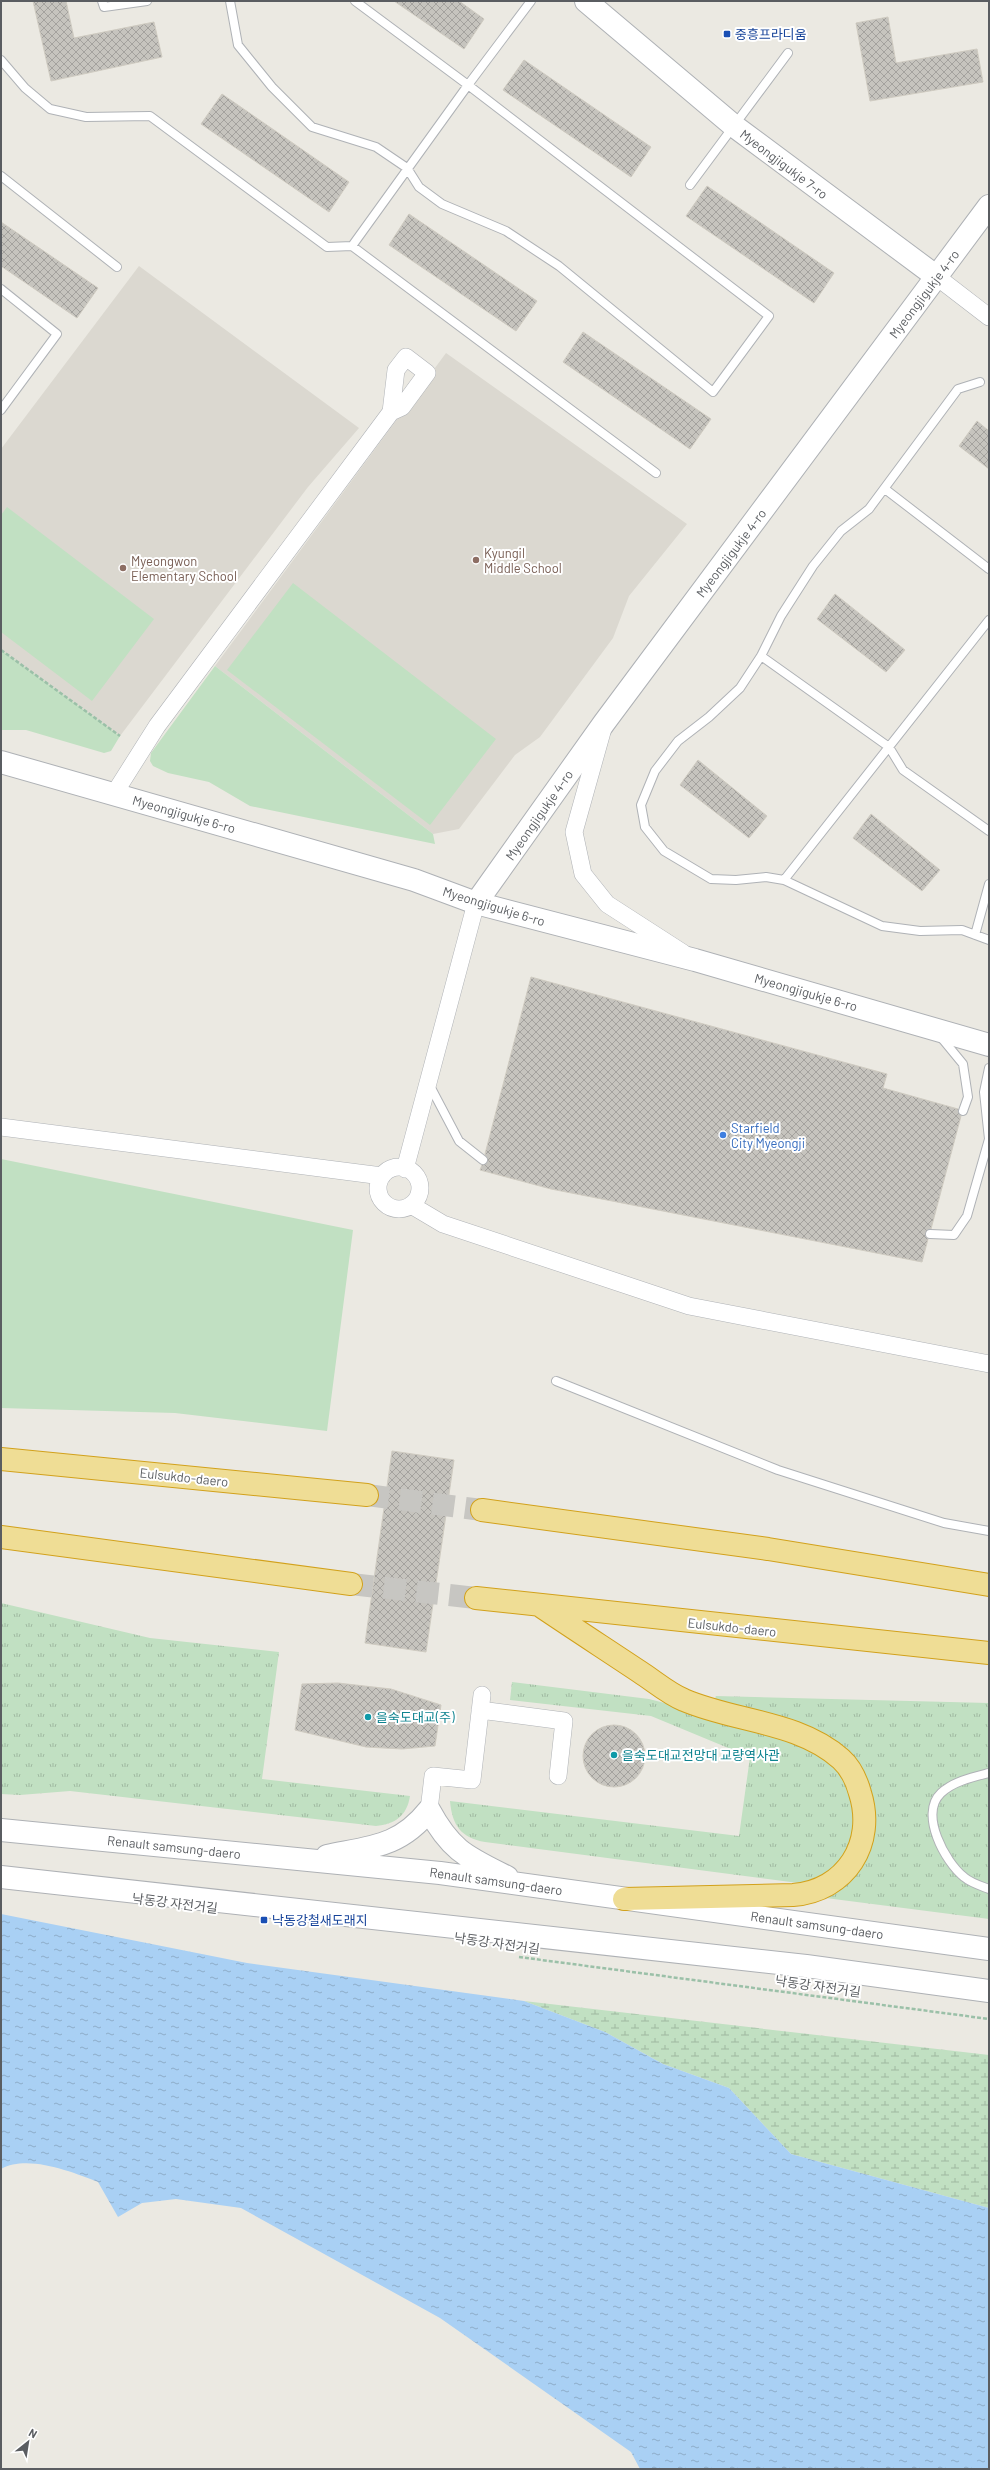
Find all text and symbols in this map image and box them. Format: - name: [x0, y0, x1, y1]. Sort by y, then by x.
- place label: 중흥프라디움: [735, 26, 807, 42]
- marker: 중흥프라디움: [722, 29, 732, 39]
- street label: Myeongjigukje 7-ro: [737, 126, 831, 202]
- street label: Myeongjigukje 4-ro: [885, 247, 963, 341]
- street label: Myeongjigukje 4-ro: [692, 506, 770, 600]
- place label: Kyungil Middle School: [484, 545, 562, 576]
- place label: Myeongwon Elementary School: [131, 553, 237, 584]
- marker: Kyungil Middle School: [471, 555, 481, 565]
- marker: Myeongwon Elementary School: [118, 563, 128, 573]
- street label: Myeongjigukje 4-ro: [502, 767, 576, 863]
- street label: Myeongjigukje 6-ro: [131, 792, 237, 836]
- street label: Myeongjigukje 6-ro: [441, 883, 547, 929]
- street label: Myeongjigukje 6-ro: [753, 970, 859, 1014]
- place label: Starfield City Myeongji: [731, 1120, 805, 1151]
- marker: Starfield City Myeongji: [718, 1130, 728, 1140]
- street label: Eulsukdo-daero: [139, 1464, 229, 1490]
- street label: Eulsukdo-daero: [687, 1614, 777, 1640]
- place label: 을숙도대교(주): [376, 1709, 455, 1725]
- marker: 을숙도대교(주): [363, 1712, 373, 1722]
- place label: 을숙도대교전망대 교량역사관: [622, 1747, 780, 1763]
- marker: 을숙도대교전망대 교량역사관: [609, 1750, 619, 1760]
- street label: Renault samsung-daero: [106, 1832, 242, 1862]
- street label: Renault samsung-daero: [428, 1864, 564, 1898]
- street label: 낙동강 자전거길: [131, 1890, 219, 1916]
- street label: Renault samsung-daero: [749, 1908, 885, 1942]
- place label: 낙동강철새도래지: [272, 1912, 368, 1928]
- marker: 낙동강철새도래지: [259, 1915, 269, 1925]
- street label: 낙동강 자전거길: [453, 1929, 541, 1957]
- street label: 낙동강 자전거길: [774, 1972, 862, 2000]
- north arrow: [8, 2422, 48, 2462]
- text: N: [27, 2425, 40, 2440]

